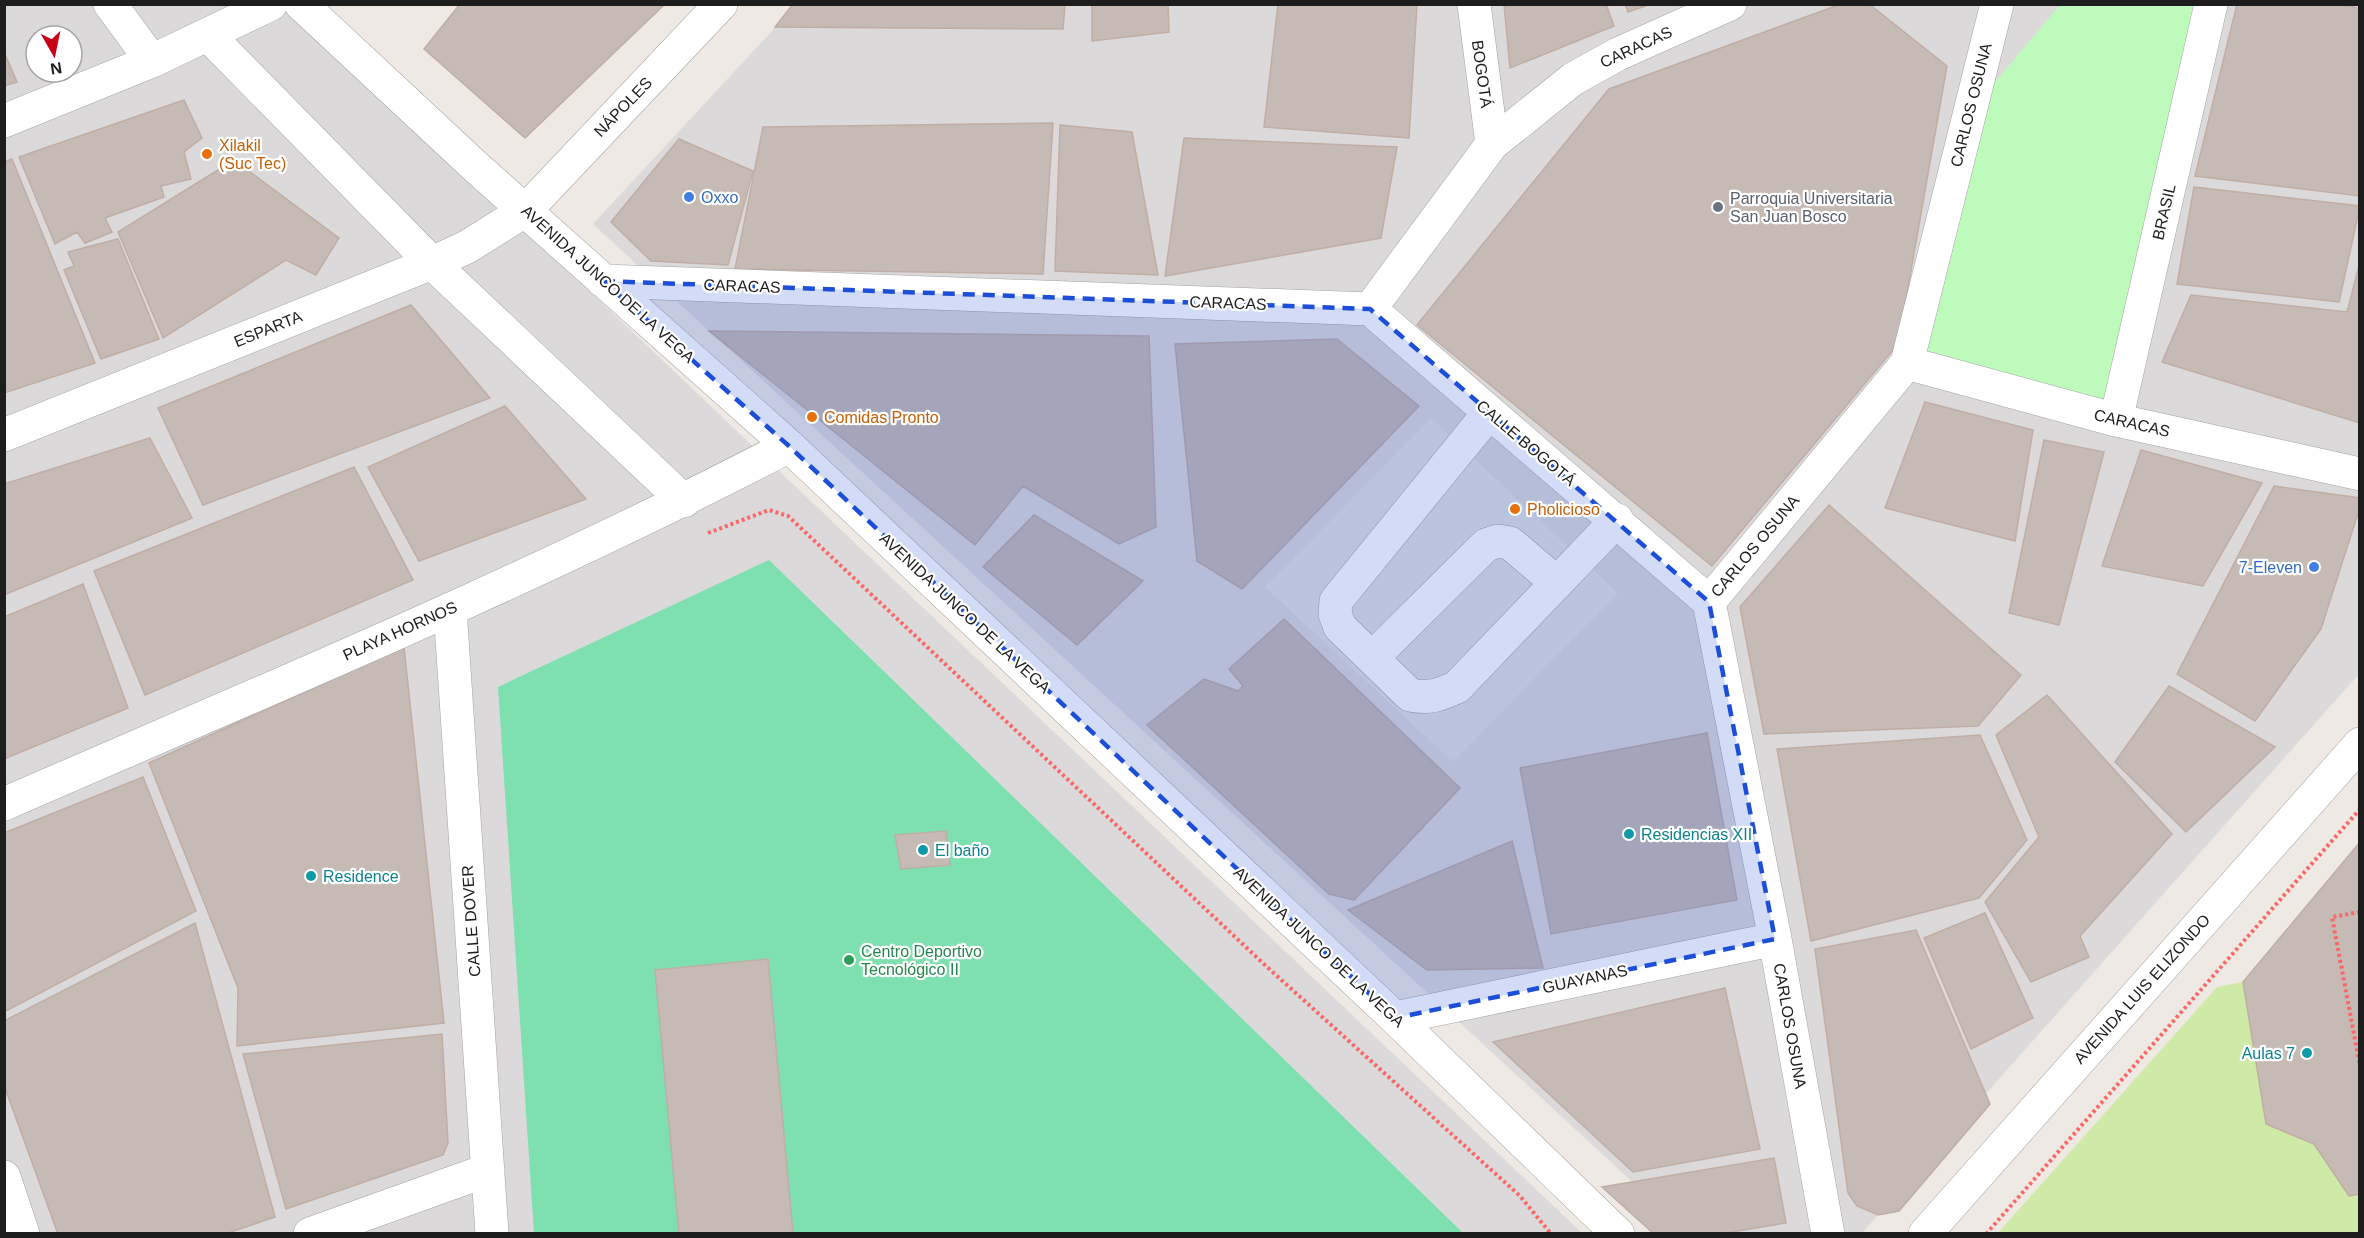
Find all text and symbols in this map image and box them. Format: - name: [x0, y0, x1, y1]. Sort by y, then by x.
- street label: CARACAS: [1597, 23, 1675, 71]
- north arrow: [24, 24, 84, 84]
- street label: BOGOTÁ: [1469, 39, 1496, 109]
- street label: CARLOS OSUNA: [1947, 41, 1995, 169]
- text: N: [49, 59, 63, 78]
- street label: NÁPOLES: [590, 73, 655, 140]
- place label: Xilakil (Suc Tec): [219, 137, 286, 172]
- marker: Xilakil (Suc Tec): [200, 147, 214, 161]
- street label: BRASIL: [2149, 182, 2179, 242]
- place label: Oxxo: [701, 189, 738, 206]
- marker: Oxxo: [682, 190, 696, 204]
- place label: Parroquia Universitaria San Juan Bosco: [1730, 190, 1893, 225]
- marker: Parroquia Universitaria San Juan Bosco: [1711, 200, 1725, 214]
- street label: AVENIDA JUNCO DE LA VEGA: [518, 202, 698, 366]
- street label: CARACAS: [703, 276, 781, 296]
- street label: CARACAS: [1189, 293, 1267, 313]
- street label: ESPARTA: [231, 308, 305, 350]
- street label: CALLE BOGOTÁ: [1473, 396, 1580, 489]
- street label: CARACAS: [2092, 406, 2172, 440]
- place label: Comidas Pronto: [824, 409, 939, 426]
- marker: Comidas Pronto: [805, 410, 819, 424]
- street label: CARLOS OSUNA: [1708, 492, 1803, 600]
- place label: Pholicioso: [1527, 501, 1600, 518]
- marker: Pholicioso: [1508, 502, 1522, 516]
- street label: AVENIDA JUNCO DE LA VEGA: [876, 530, 1054, 697]
- place label: 7-Eleven: [2239, 559, 2302, 576]
- marker: 7-Eleven: [2307, 560, 2321, 574]
- street label: PLAYA HORNOS: [340, 598, 460, 664]
- place label: Residencias XII: [1641, 826, 1752, 843]
- marker: Residencias XII: [1622, 827, 1636, 841]
- place label: El baño: [935, 842, 989, 859]
- marker: El baño: [916, 843, 930, 857]
- street label: AVENIDA JUNCO DE LA VEGA: [1230, 864, 1408, 1031]
- street label: CALLE DOVER: [459, 865, 483, 977]
- place label: Residence: [323, 868, 399, 885]
- marker: Residence: [304, 869, 318, 883]
- street label: AVENIDA LUIS ELIZONDO: [2071, 911, 2213, 1067]
- place label: Centro Deportivo Tecnológico II: [861, 943, 982, 978]
- marker: Centro Deportivo Tecnológico II: [842, 953, 856, 967]
- street label: GUAYANAS: [1541, 962, 1629, 996]
- street label: CARLOS OSUNA: [1771, 962, 1809, 1090]
- place label: Aulas 7: [2242, 1045, 2295, 1062]
- marker: Aulas 7: [2300, 1046, 2314, 1060]

